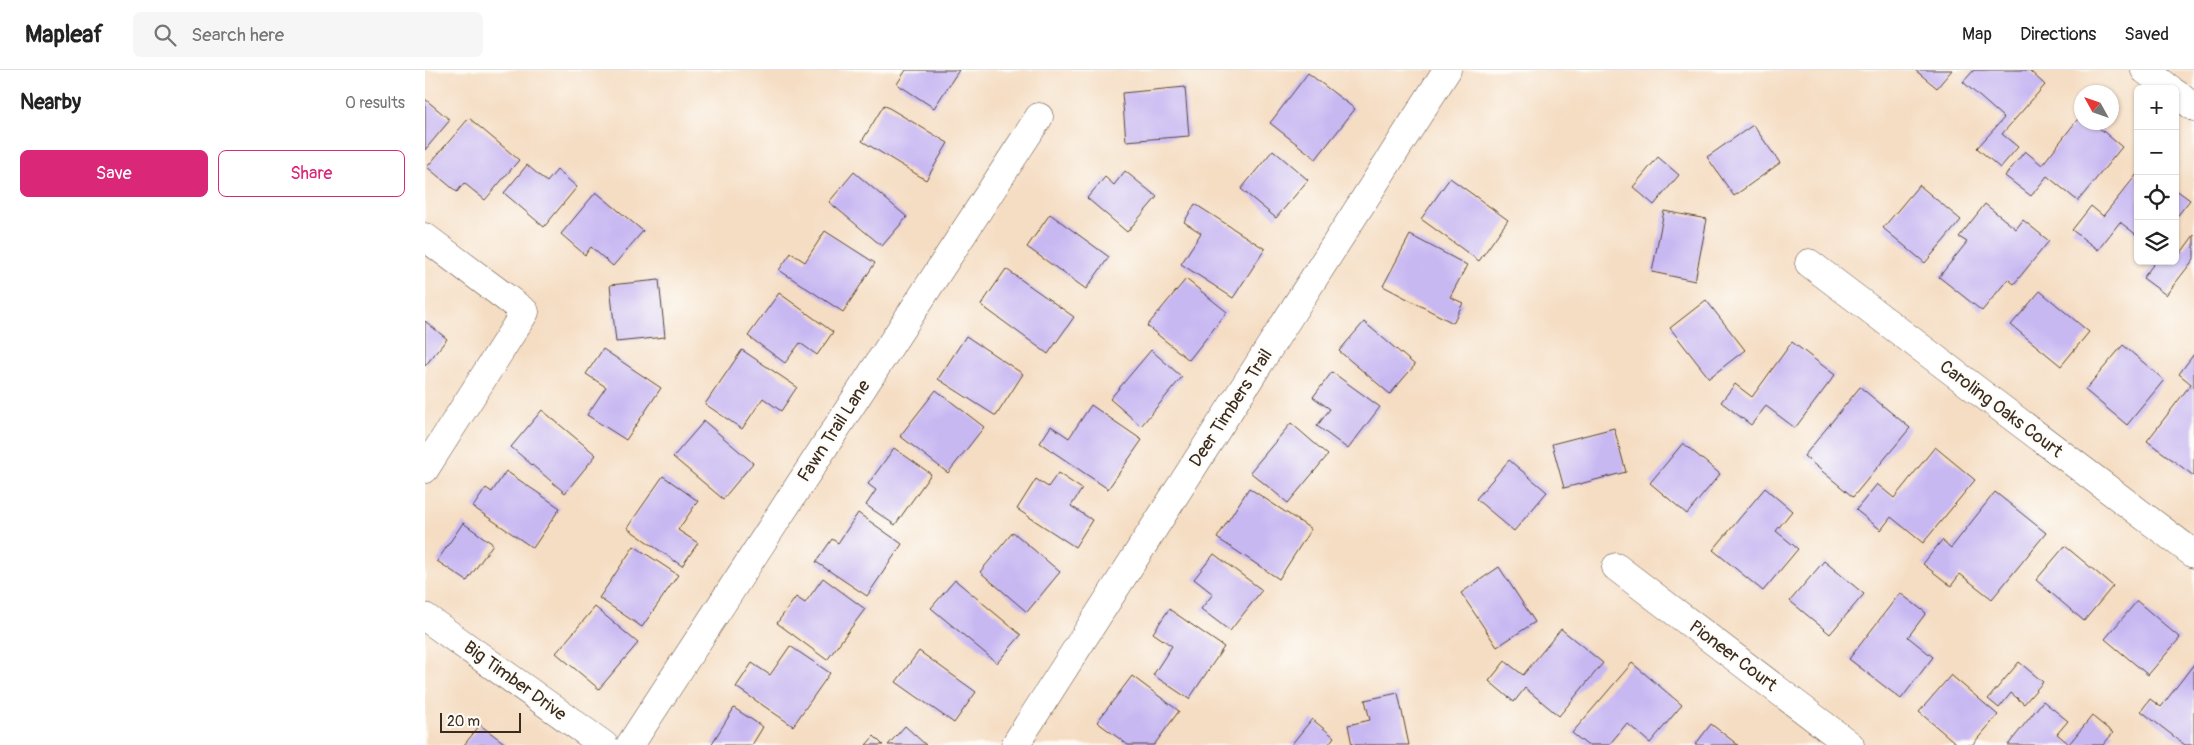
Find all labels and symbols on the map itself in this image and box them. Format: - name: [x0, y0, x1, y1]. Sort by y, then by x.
- north arrow: [2074, 85, 2119, 130]
- street label: Deer Timbers Trail: [1184, 345, 1278, 471]
- street label: Caroling Oaks Court: [1935, 355, 2068, 463]
- street label: Fawn Trail Lane: [792, 376, 876, 486]
- street label: Pioneer Court: [1684, 615, 1782, 697]
- street label: Big Timber Drive: [459, 636, 571, 726]
- scale bar: [440, 710, 521, 733]

